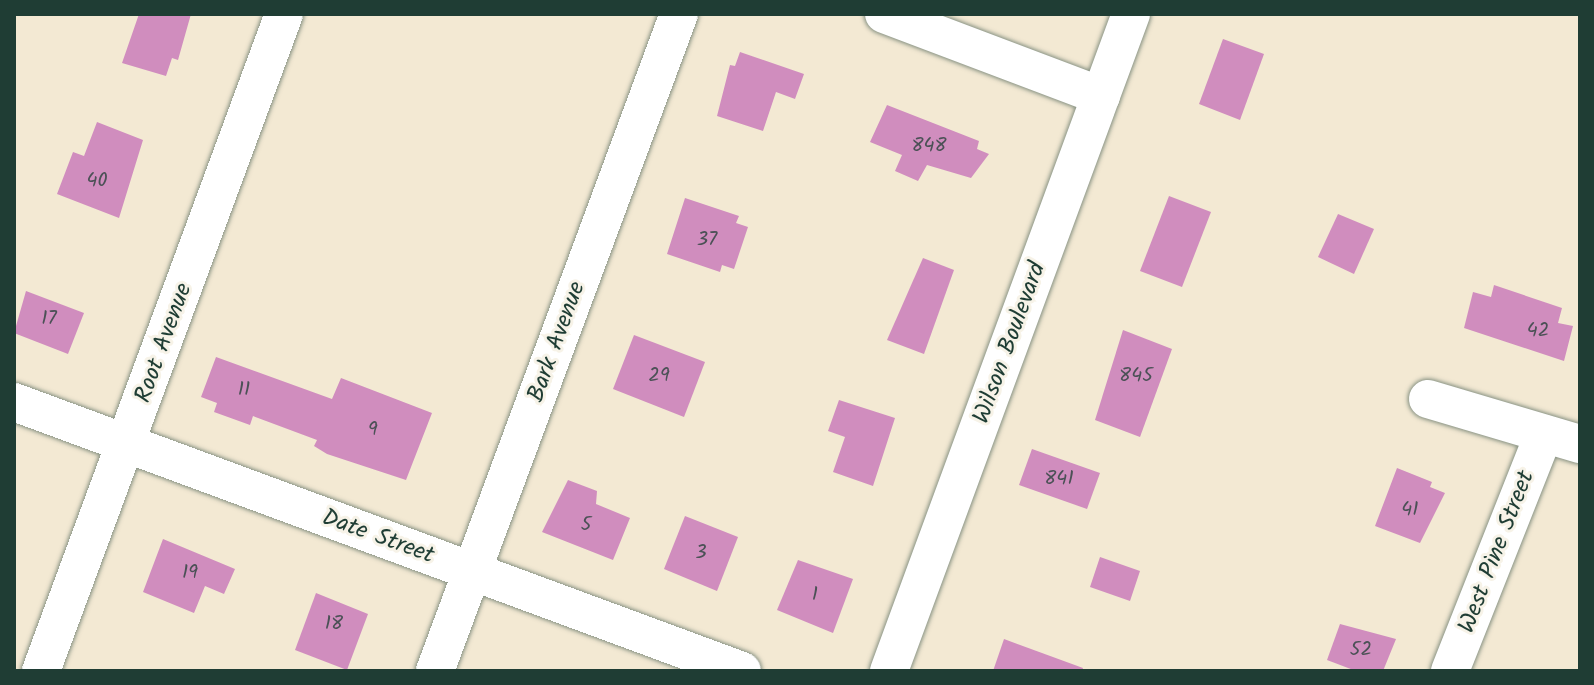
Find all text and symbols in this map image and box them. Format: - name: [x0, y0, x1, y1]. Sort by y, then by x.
- house number: 848: [911, 134, 947, 158]
- house number: 40: [86, 169, 108, 193]
- house number: 37: [697, 228, 717, 252]
- street label: Wilson Boulevard: [967, 258, 1053, 428]
- street label: Bark Avenue: [522, 278, 592, 406]
- street label: Root Avenue: [129, 279, 199, 407]
- house number: 17: [41, 307, 57, 331]
- house number: 42: [1527, 319, 1549, 343]
- house number: 29: [648, 364, 670, 388]
- house number: 845: [1119, 364, 1153, 388]
- house number: 11: [238, 378, 250, 402]
- house number: 9: [368, 418, 378, 442]
- house number: 841: [1044, 467, 1074, 491]
- street label: West Pine Street: [1453, 467, 1541, 637]
- house number: 41: [1401, 498, 1419, 522]
- street label: Date Street: [318, 503, 438, 571]
- house number: 5: [581, 513, 591, 537]
- house number: 3: [695, 541, 707, 565]
- house number: 19: [182, 561, 198, 585]
- house number: 1: [812, 583, 818, 607]
- house number: 18: [325, 612, 343, 636]
- house number: 52: [1350, 638, 1372, 662]

